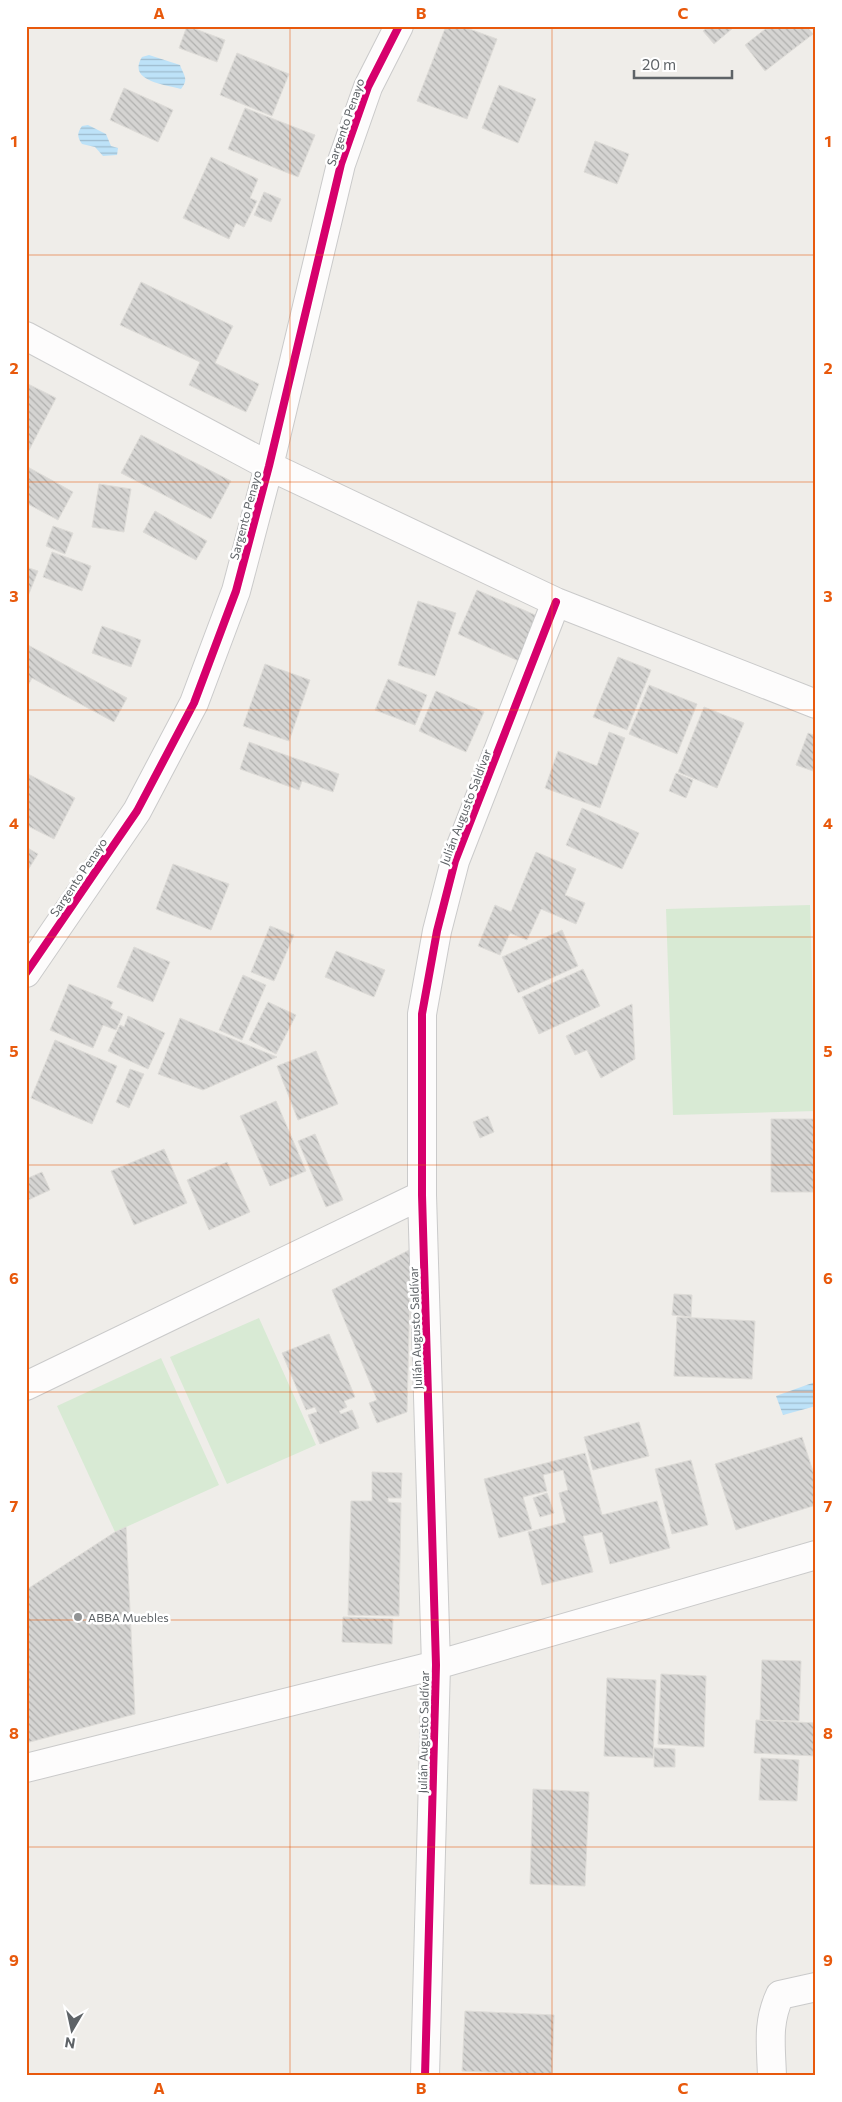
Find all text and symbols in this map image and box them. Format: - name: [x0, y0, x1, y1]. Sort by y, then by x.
- text: A: [153, 3, 165, 22]
- text: B: [416, 3, 427, 22]
- text: C: [678, 3, 689, 22]
- scale bar: [634, 48, 732, 80]
- text: 20 m: [642, 55, 676, 73]
- street label: Sargento Penayo: [323, 76, 367, 168]
- text: 1: [10, 131, 18, 150]
- text: 1: [824, 131, 832, 150]
- text: 2: [9, 358, 19, 377]
- text: 2: [823, 358, 833, 377]
- street label: Sargento Penayo: [226, 469, 264, 561]
- text: 3: [9, 586, 19, 605]
- text: 3: [823, 586, 833, 605]
- street label: Julián Augusto Saldívar: [436, 747, 495, 867]
- text: 4: [9, 813, 19, 832]
- text: 4: [823, 813, 833, 832]
- street label: Sargento Penayo: [47, 835, 109, 919]
- text: 5: [9, 1041, 19, 1060]
- text: 5: [823, 1041, 833, 1060]
- street label: Julián Augusto Saldívar: [406, 1266, 425, 1390]
- text: 6: [9, 1268, 19, 1287]
- text: 6: [823, 1268, 833, 1287]
- text: 7: [10, 1496, 19, 1515]
- text: 7: [824, 1496, 833, 1515]
- place label: ABBA Muebles: [88, 1610, 169, 1624]
- marker: ABBA Muebles: [72, 1611, 84, 1623]
- street label: Julián Augusto Saldívar: [415, 1670, 432, 1794]
- text: 8: [9, 1723, 19, 1742]
- text: 8: [823, 1723, 833, 1742]
- text: 9: [9, 1950, 19, 1969]
- text: 9: [823, 1950, 833, 1969]
- north arrow: [48, 2004, 98, 2054]
- text: N: [63, 2034, 76, 2053]
- text: A: [153, 2078, 165, 2097]
- text: B: [416, 2078, 427, 2097]
- text: C: [678, 2078, 689, 2097]

